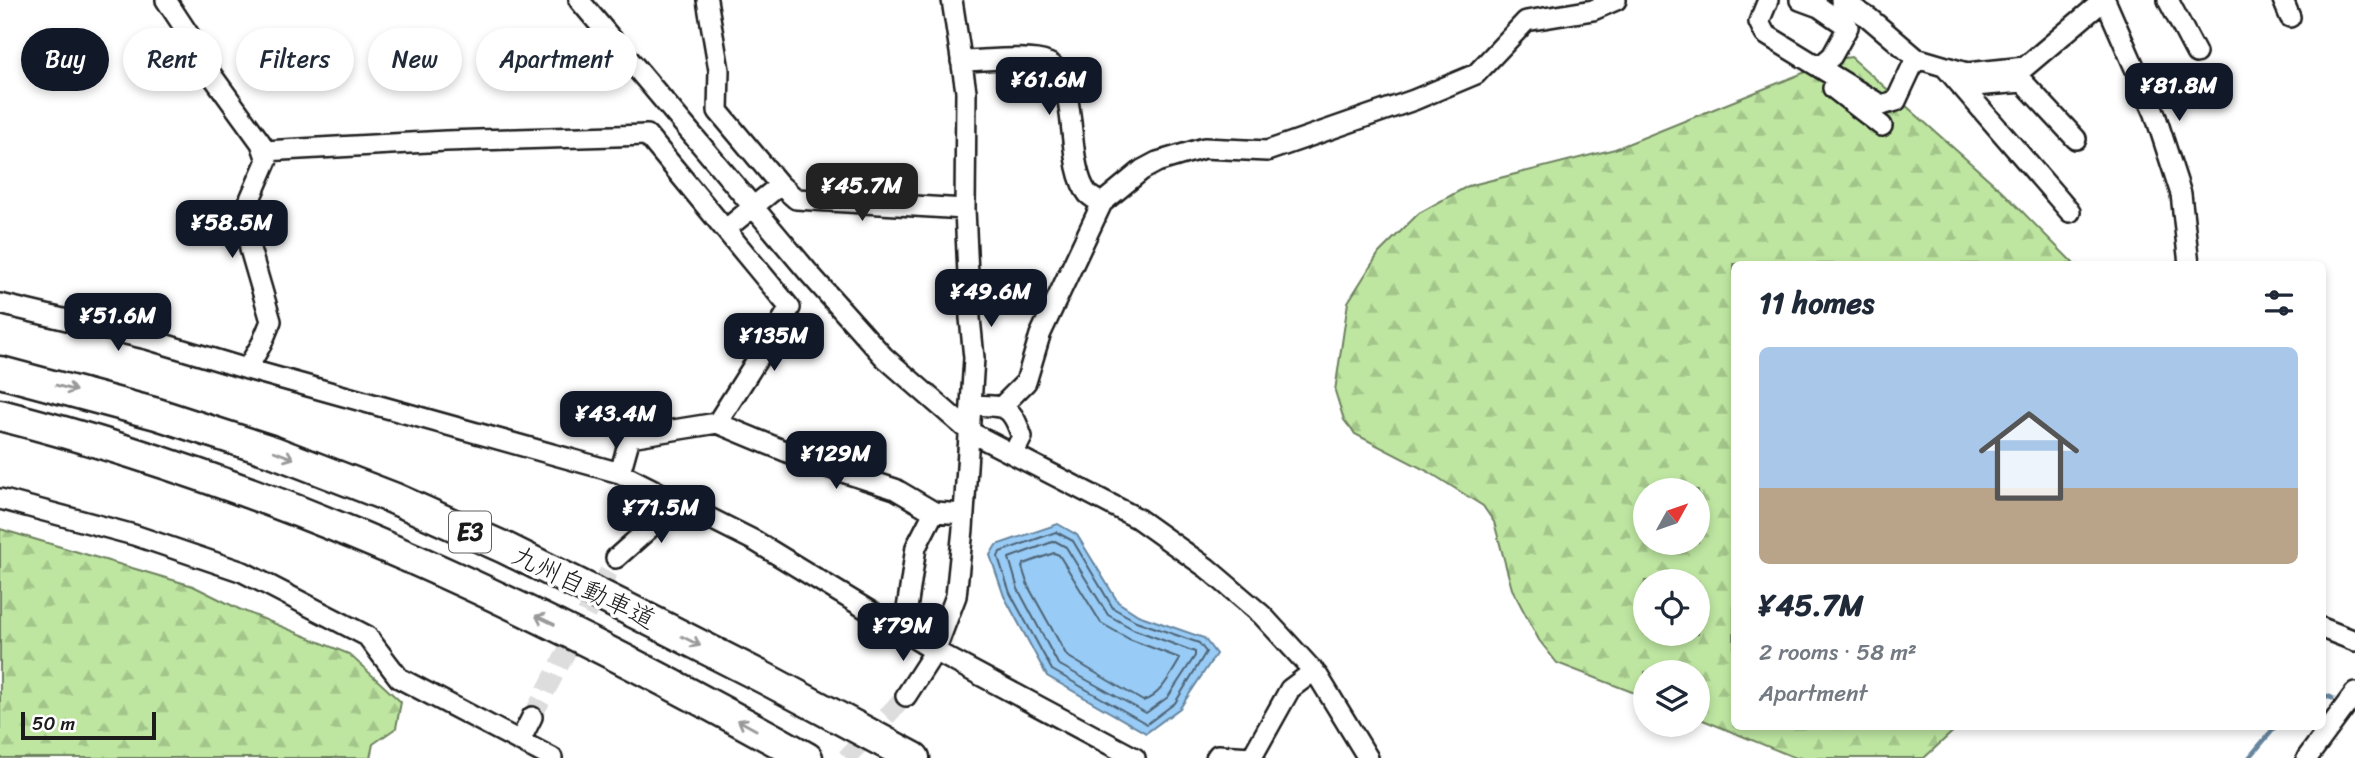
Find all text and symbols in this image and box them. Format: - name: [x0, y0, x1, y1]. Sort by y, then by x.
- chip: Buy: [21, 28, 109, 91]
- chip: Rent: [123, 28, 222, 91]
- chip: Filters: [236, 28, 354, 91]
- chip: New: [368, 28, 462, 91]
- chip: Apartment: [476, 28, 637, 91]
- pin: ¥61.6M: [992, 58, 1106, 117]
- text: ¥61.6M: [1012, 59, 1086, 100]
- pin: ¥81.8M: [2122, 64, 2236, 123]
- text: ¥81.8M: [2141, 65, 2217, 106]
- pin: ¥45.7M: [805, 164, 919, 223]
- text: ¥45.7M: [822, 165, 902, 206]
- pin: ¥58.5M: [175, 201, 289, 260]
- text: ¥58.5M: [192, 202, 272, 243]
- pin: ¥49.6M: [934, 270, 1048, 329]
- text: ¥49.6M: [951, 271, 1031, 312]
- text: 11 homes: [1759, 276, 1874, 330]
- icon: filters: [2260, 284, 2298, 322]
- pin: ¥51.6M: [61, 294, 175, 353]
- text: ¥51.6M: [80, 295, 156, 336]
- pin: ¥135M: [725, 314, 823, 373]
- text: ¥135M: [740, 315, 808, 356]
- one-way arrow: [55, 383, 77, 396]
- pin: ¥43.4M: [559, 392, 673, 451]
- text: ¥43.4M: [576, 393, 656, 434]
- icon: home: [1966, 393, 2092, 519]
- pin: ¥129M: [787, 432, 885, 491]
- text: ¥129M: [802, 433, 870, 474]
- one-way arrow: [272, 450, 294, 463]
- north arrow: [1633, 478, 1710, 555]
- map controls: [1633, 478, 1710, 737]
- pin: ¥71.5M: [604, 486, 718, 545]
- text: ¥71.5M: [623, 487, 699, 528]
- road number: E3: [449, 512, 491, 552]
- street label: 九州自動車道: [504, 532, 664, 642]
- button: locate: [1633, 569, 1710, 646]
- text: ¥45.7M: [1759, 578, 1863, 632]
- pin: ¥79M: [862, 604, 944, 663]
- text: ¥79M: [874, 605, 932, 646]
- one-way arrow: [535, 612, 556, 626]
- text: 2 rooms · 58 m²: [1759, 632, 1917, 673]
- one-way arrow: [680, 634, 701, 648]
- button: layers: [1633, 660, 1710, 737]
- text: Apartment: [1759, 673, 1868, 714]
- text: 50 m: [32, 707, 75, 740]
- scale bar: [21, 709, 156, 741]
- one-way arrow: [737, 718, 758, 731]

